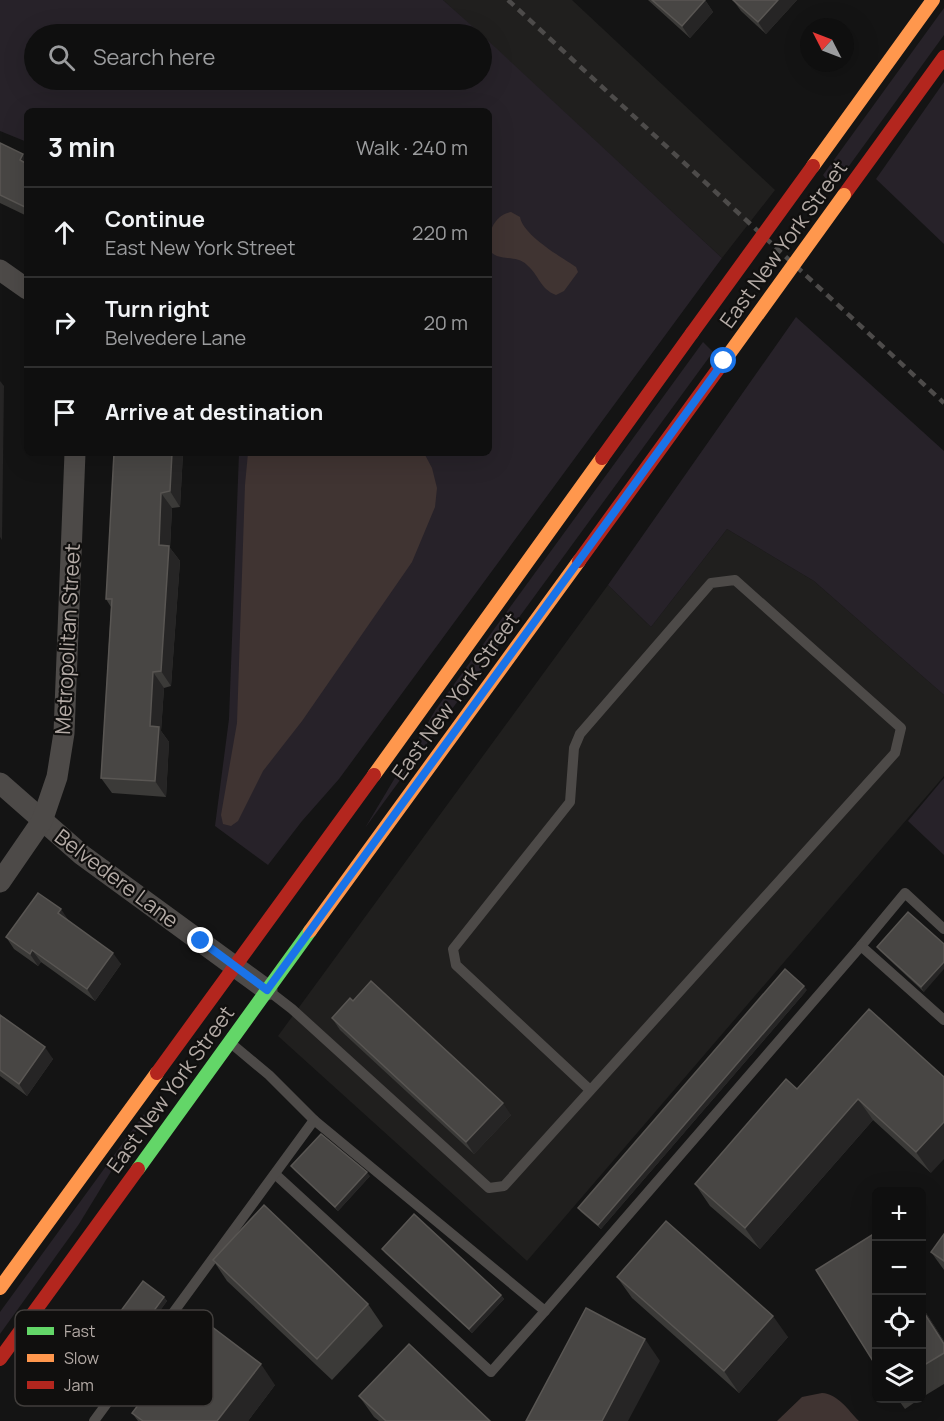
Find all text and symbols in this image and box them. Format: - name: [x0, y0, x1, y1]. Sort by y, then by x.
- north arrow: [800, 18, 854, 72]
- search box: [24, 24, 492, 90]
- icon: search: [45, 41, 78, 74]
- text: Search here: [93, 42, 215, 72]
- text: 3 min: [48, 129, 115, 165]
- text: Walk · 240 m: [356, 134, 468, 161]
- street label: East New York Street: [713, 155, 853, 333]
- text: Continue: [105, 204, 205, 234]
- icon: ahead: [48, 216, 81, 249]
- text: 220 m: [412, 219, 468, 246]
- text: East New York Street: [105, 234, 296, 261]
- text: Turn right: [105, 294, 210, 324]
- icon: right: [48, 306, 81, 339]
- text: 20 m: [423, 309, 468, 336]
- text: Belvedere Lane: [105, 324, 246, 351]
- route start: [710, 347, 736, 373]
- icon: arrive: [48, 396, 81, 429]
- text: Arrive at destination: [105, 397, 323, 427]
- street label: Metropolitan Street: [48, 543, 86, 735]
- street label: East New York Street: [385, 607, 525, 785]
- street label: Belvedere Lane: [49, 822, 185, 934]
- route end: [187, 927, 213, 953]
- street label: East New York Street: [100, 1000, 240, 1178]
- map controls: [872, 1187, 926, 1403]
- button: +: [872, 1187, 926, 1241]
- button: −: [872, 1241, 926, 1295]
- button: locate: [872, 1295, 926, 1349]
- legend: [15, 1310, 213, 1406]
- text: Fast: [64, 1320, 95, 1342]
- text: Slow: [64, 1347, 99, 1369]
- button: layers: [872, 1349, 926, 1403]
- text: Jam: [64, 1374, 94, 1396]

